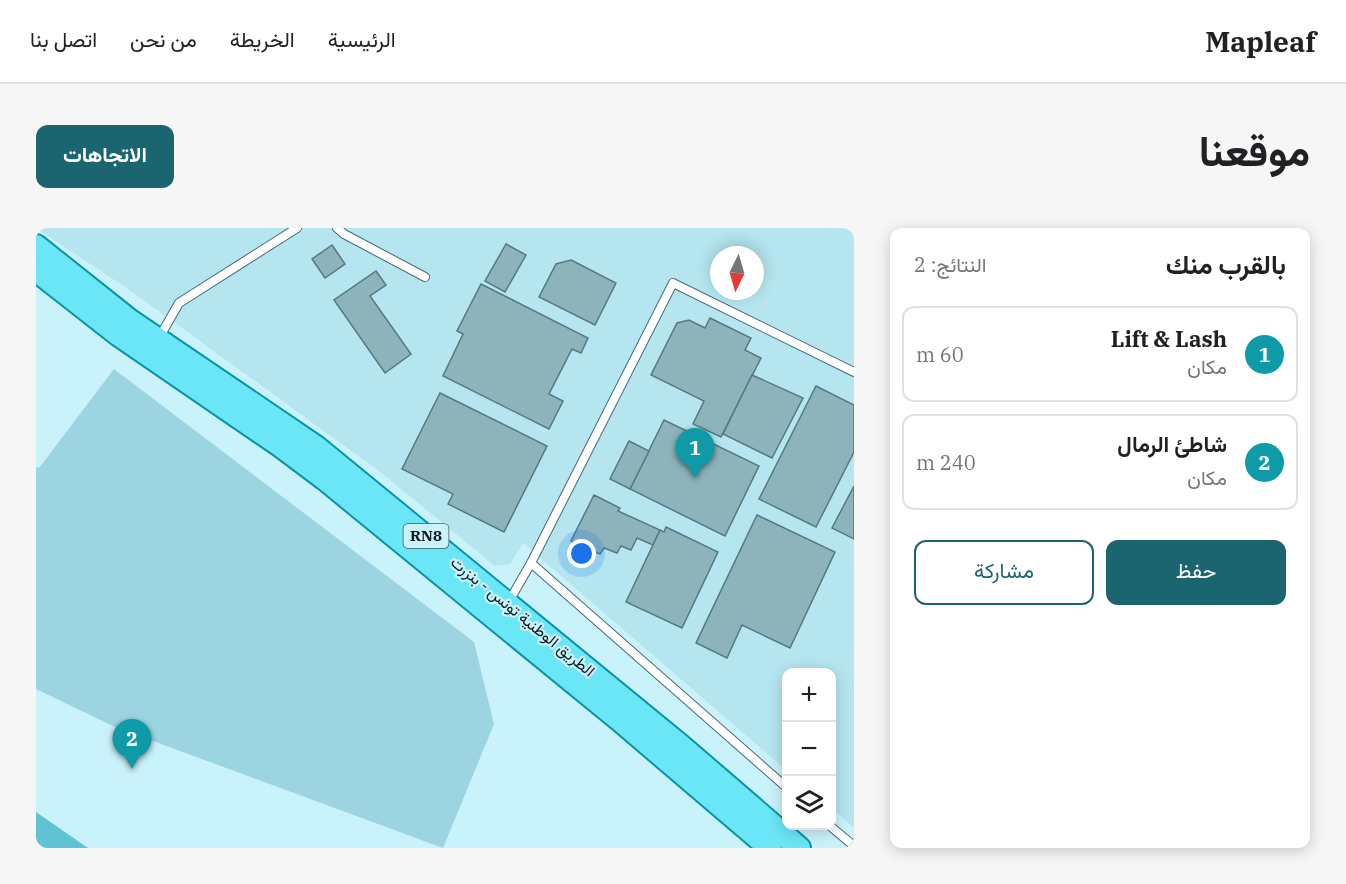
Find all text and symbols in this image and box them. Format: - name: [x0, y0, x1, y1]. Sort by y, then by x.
- text: Mapleaf: [1205, 23, 1316, 60]
- text: اتصل بنا: [30, 25, 97, 53]
- text: من نحن: [130, 25, 197, 53]
- text: الخريطة: [230, 25, 295, 53]
- text: الرئيسية: [328, 25, 396, 53]
- text: موقعنا: [1199, 123, 1310, 178]
- button: الاتجاهات: [36, 125, 174, 188]
- north arrow: [710, 246, 764, 300]
- text: بالقرب منك: [1166, 247, 1286, 281]
- text: النتائج: 2: [914, 251, 986, 278]
- text: Lift & Lash: [1111, 324, 1227, 353]
- text: 60 m: [916, 341, 964, 368]
- text: 1: [1259, 341, 1271, 368]
- text: مكان: [1187, 353, 1227, 380]
- pin: 1: [676, 428, 714, 478]
- text: شاطئ الرمال: [1117, 429, 1227, 458]
- text: 240 m: [916, 449, 976, 476]
- text: 2: [1259, 449, 1271, 476]
- text: مكان: [1187, 464, 1227, 491]
- road number: RN8: [404, 524, 448, 548]
- your location: [567, 539, 596, 568]
- button: مشاركة: [914, 540, 1094, 605]
- button: حفظ: [1106, 540, 1286, 605]
- street label: الطريق الوطنية تونس - بنزرت: [446, 552, 599, 681]
- map controls: [782, 668, 836, 830]
- button: +: [782, 668, 836, 722]
- pin: 2: [112, 720, 152, 769]
- button: −: [782, 722, 836, 776]
- button: layers: [782, 776, 836, 830]

